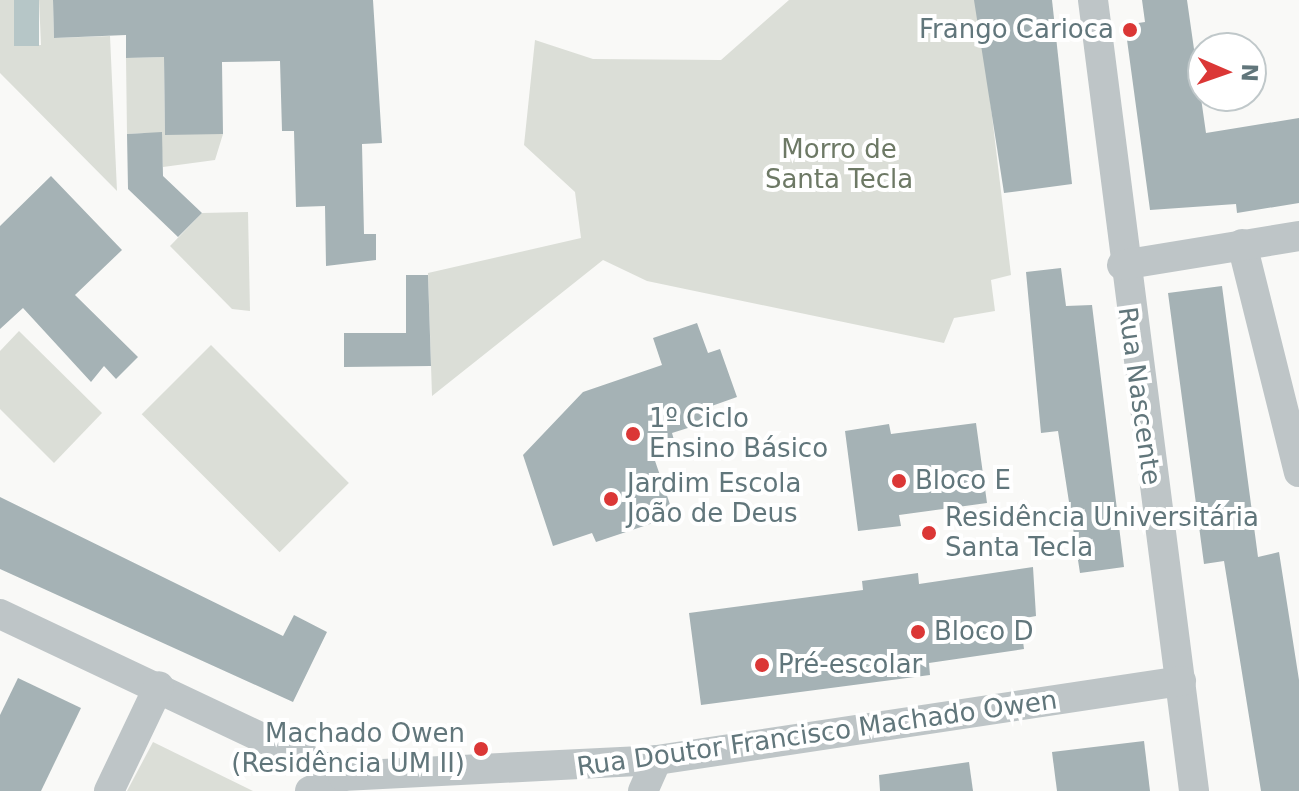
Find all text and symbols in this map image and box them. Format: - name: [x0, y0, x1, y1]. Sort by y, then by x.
- place label: Frango Carioca: [919, 14, 1114, 46]
- marker: Frango Carioca: [1121, 21, 1139, 39]
- north arrow: [1187, 32, 1267, 112]
- text: N: [1237, 63, 1262, 82]
- park label: Morro de Santa Tecla: [765, 134, 913, 196]
- street label: Rua Nascente: [1111, 305, 1167, 487]
- place label: 1º Ciclo Ensino Básico: [649, 403, 828, 464]
- marker: 1º Ciclo Ensino Básico: [624, 425, 642, 443]
- place label: Bloco E: [915, 465, 1011, 497]
- place label: Jardim Escola João de Deus: [627, 468, 801, 530]
- marker: Bloco E: [890, 472, 908, 490]
- marker: Jardim Escola João de Deus: [602, 490, 620, 508]
- place label: Residência Universitária Santa Tecla: [945, 502, 1259, 564]
- marker: Residência Universitária Santa Tecla: [920, 524, 938, 542]
- place label: Bloco D: [934, 616, 1033, 648]
- marker: Bloco D: [909, 623, 927, 641]
- place label: Pré-escolar: [778, 649, 922, 681]
- marker: Pré-escolar: [753, 656, 771, 674]
- street label: Rua Doutor Francisco Machado Owen: [575, 685, 1059, 783]
- place label: Machado Owen (Residência UM II): [231, 718, 465, 780]
- marker: Machado Owen (Residência UM II): [472, 740, 490, 758]

